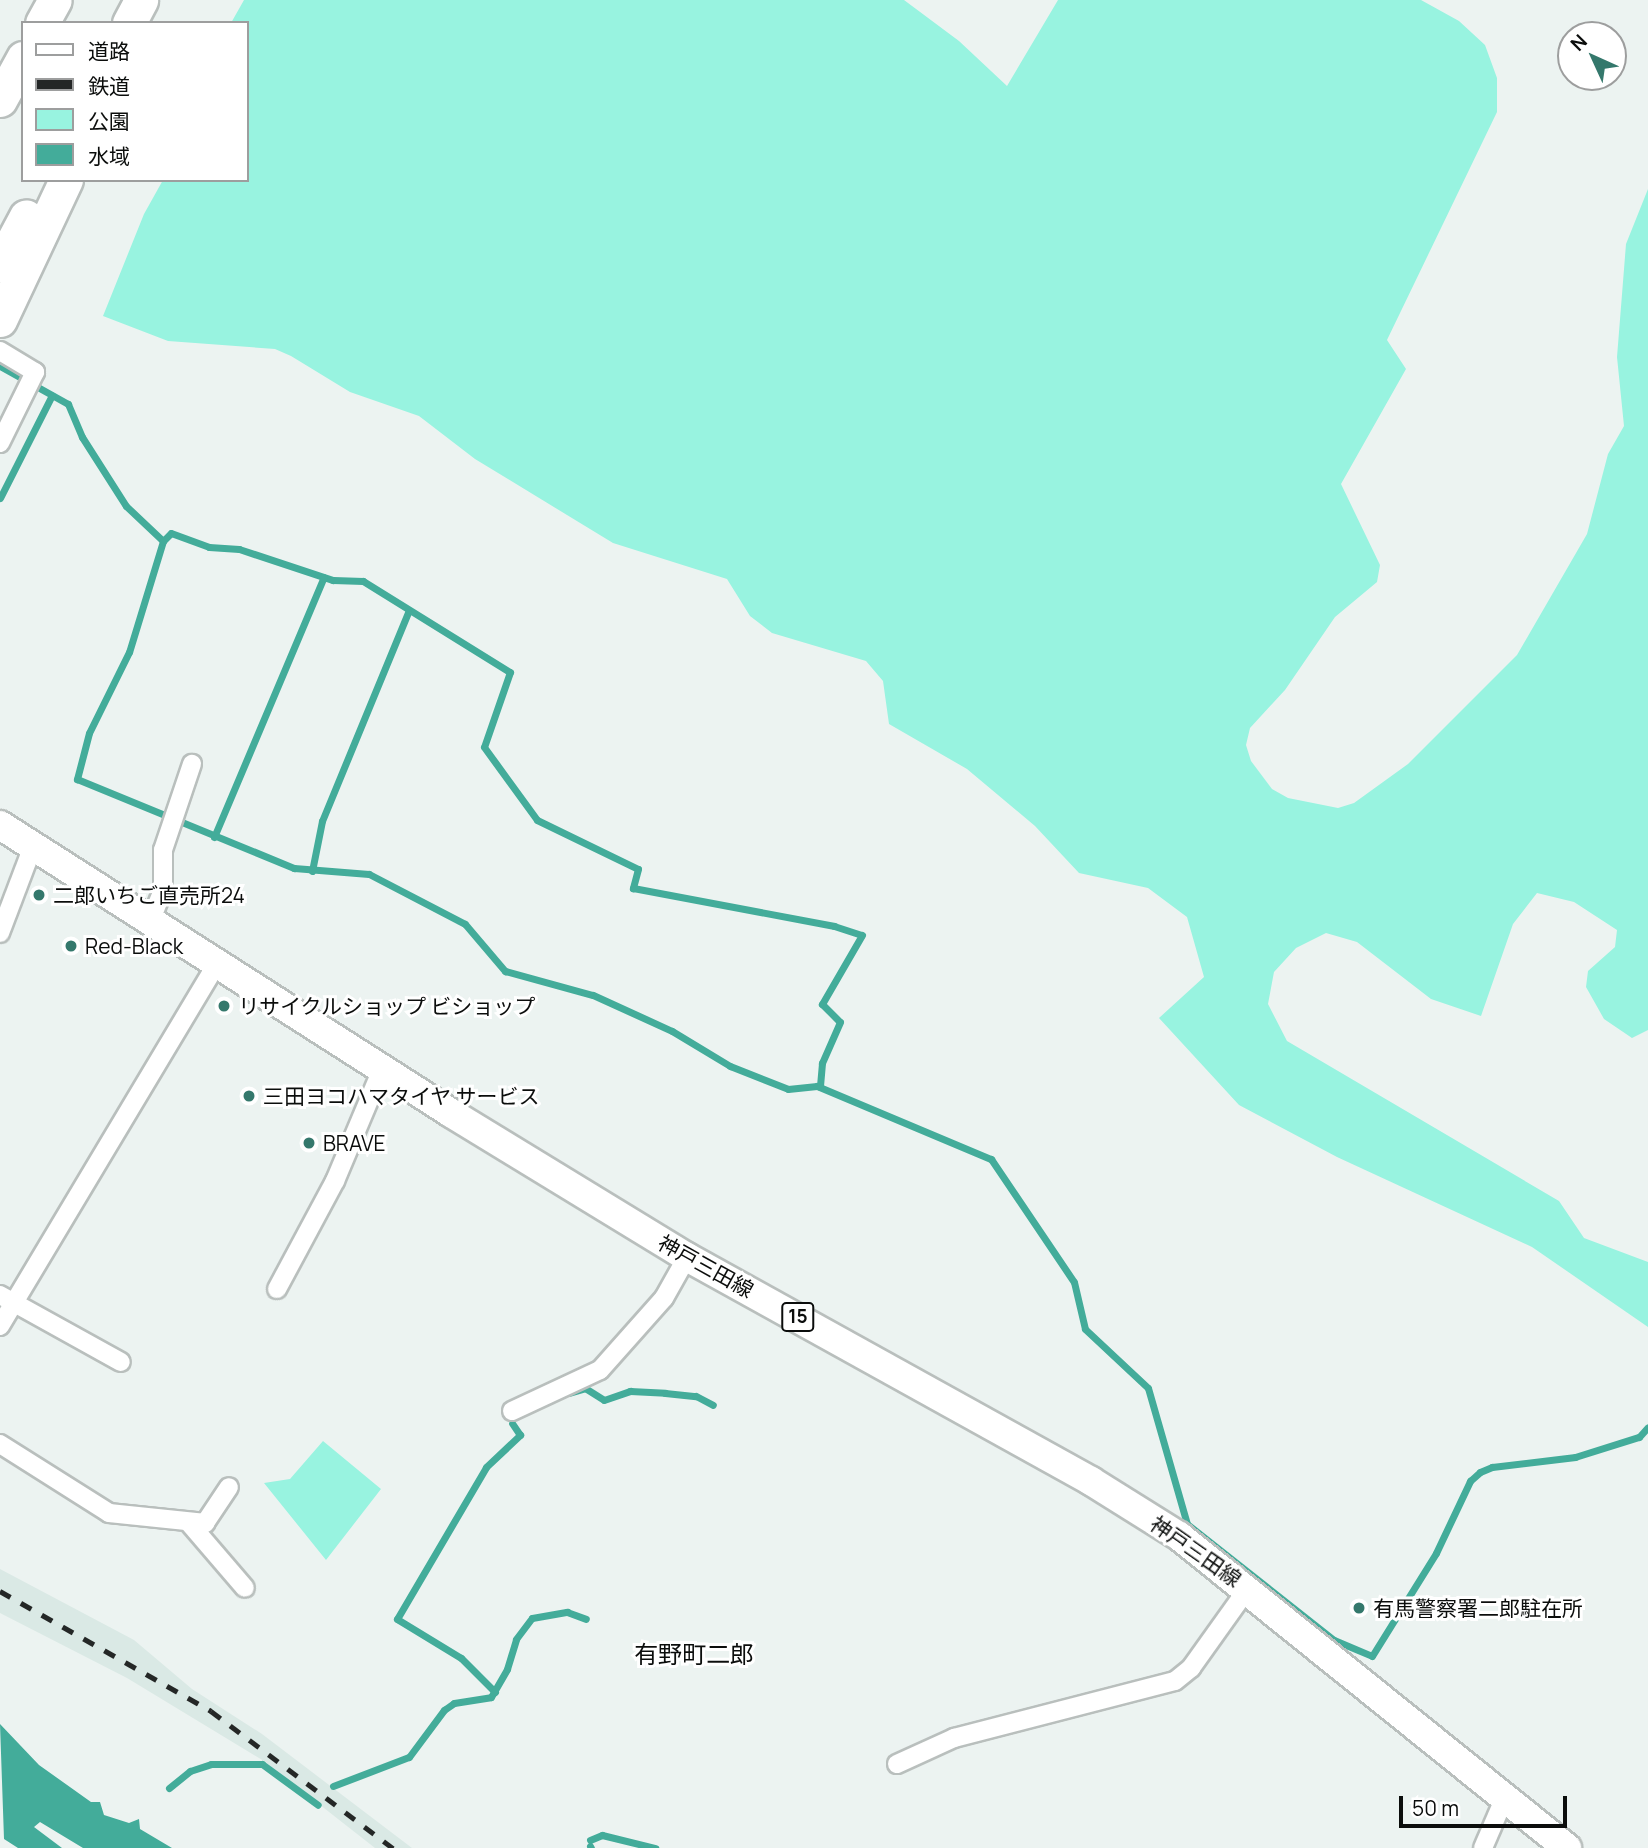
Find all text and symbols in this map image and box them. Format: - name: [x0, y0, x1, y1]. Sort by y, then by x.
- legend: [21, 21, 248, 182]
- north arrow: [1557, 21, 1627, 91]
- text: N: [1565, 29, 1593, 57]
- text: 道路: [88, 37, 130, 65]
- text: 鉄道: [88, 72, 130, 100]
- text: 公園: [88, 107, 130, 135]
- text: 水域: [88, 142, 130, 170]
- place label: 二郎いちご直売所24: [53, 882, 245, 908]
- marker: 二郎いちご直売所24: [31, 887, 47, 903]
- place label: Red-Black: [85, 933, 183, 959]
- marker: Red-Black: [63, 938, 79, 954]
- place label: リサイクルショップ ビショップ: [238, 993, 536, 1019]
- marker: リサイクルショップ ビショップ: [216, 998, 232, 1014]
- place label: 三田ヨコハマタイヤ サービス: [263, 1083, 540, 1109]
- marker: 三田ヨコハマタイヤ サービス: [241, 1088, 257, 1104]
- place label: BRAVE: [323, 1130, 386, 1156]
- marker: BRAVE: [301, 1135, 317, 1151]
- street label: 神戸三田線: [654, 1230, 758, 1302]
- road number: 15: [780, 1302, 816, 1332]
- street label: 神戸三田線: [1146, 1511, 1246, 1591]
- place label: 有馬警察署二郎駐在所: [1373, 1595, 1583, 1621]
- marker: 有馬警察署二郎駐在所: [1351, 1600, 1367, 1616]
- district label: 有野町二郎: [634, 1640, 754, 1668]
- scale bar: [1403, 1782, 1571, 1826]
- text: 50 m: [1412, 1794, 1459, 1822]

